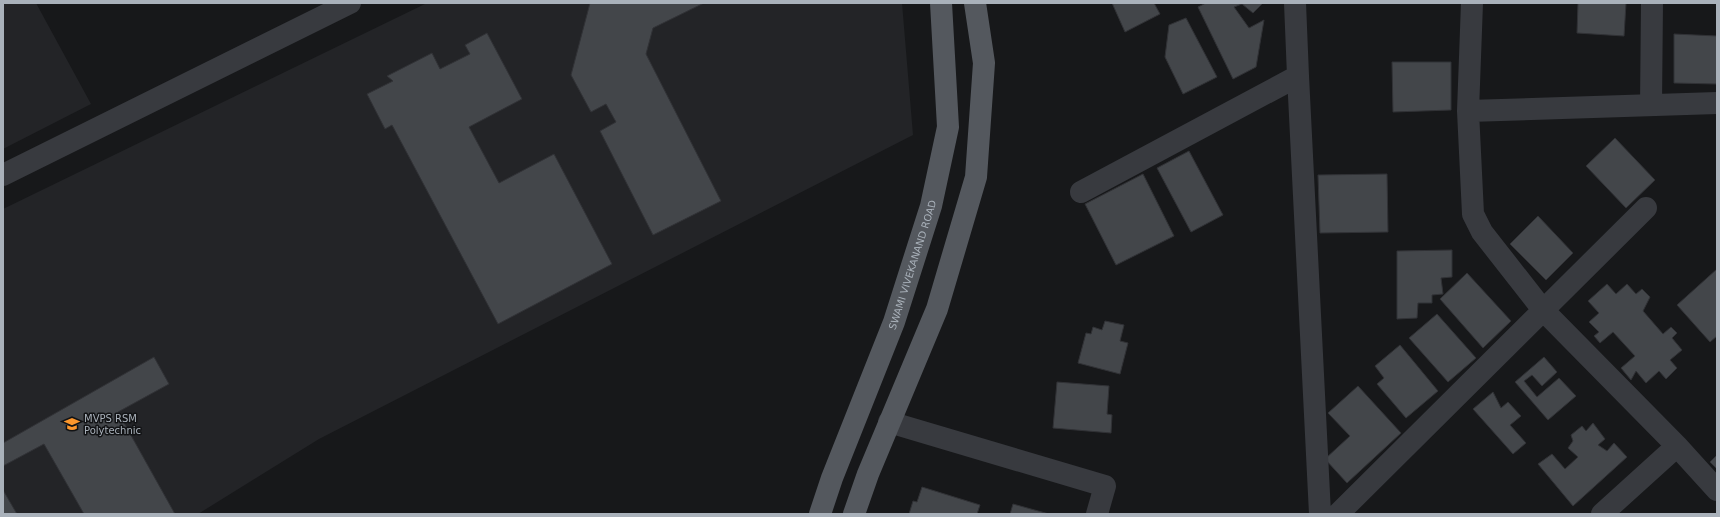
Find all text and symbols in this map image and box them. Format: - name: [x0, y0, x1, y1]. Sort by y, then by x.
- street label: SWAMI VIVEKANAND ROAD: [887, 199, 938, 331]
- place label: MVPS RSM Polytechnic: [84, 413, 141, 436]
- school or university icon: MVPS RSM Polytechnic: [63, 415, 81, 433]

